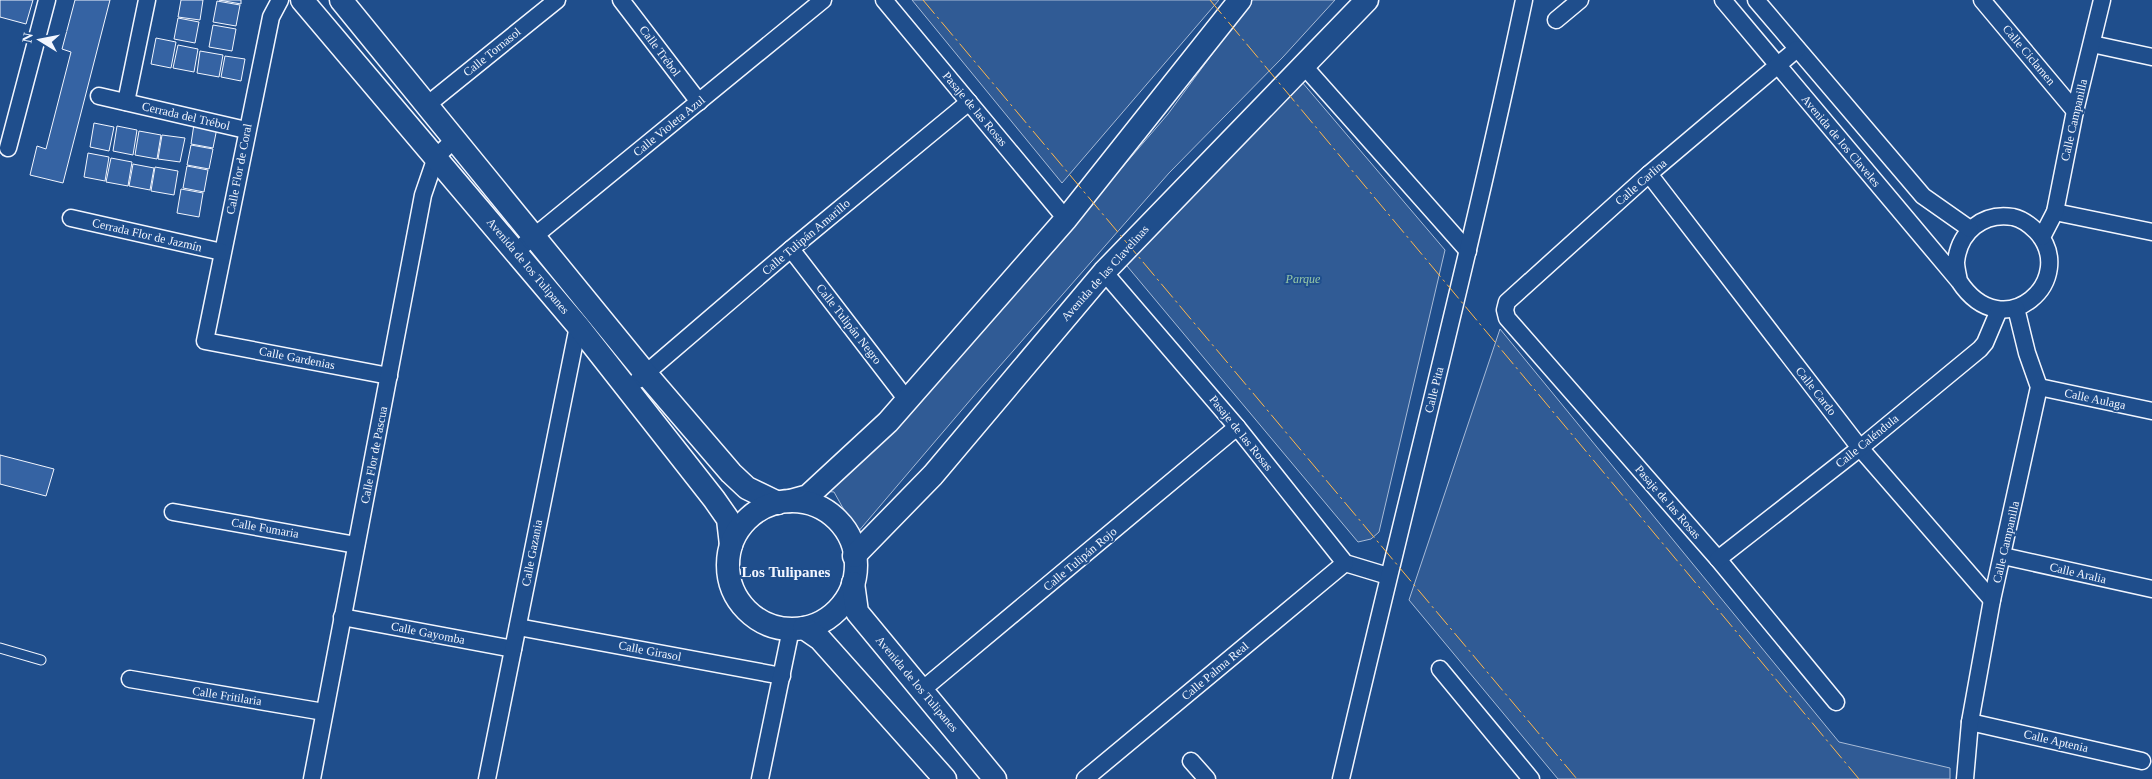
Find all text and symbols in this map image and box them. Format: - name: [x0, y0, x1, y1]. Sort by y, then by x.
- north arrow: [15, 15, 65, 65]
- street label: Calle Ciclamen: [2000, 22, 2058, 88]
- street label: Calle Trébol: [636, 23, 684, 80]
- street label: Calle Tornasol: [460, 24, 524, 79]
- text: N: [19, 32, 36, 44]
- street label: Pasaje de las Rosas: [940, 69, 1010, 149]
- street label: Calle Campanilla: [2058, 77, 2090, 162]
- street label: Calle Violeta Azul: [630, 92, 708, 159]
- street label: Avenida de los Claveles: [1799, 92, 1884, 190]
- street label: Cerrada del Trébol: [141, 99, 232, 133]
- street label: Calle Flor de Coral: [223, 122, 255, 216]
- street label: Calle Carlina: [1612, 155, 1670, 208]
- street label: Calle Tulipán Amarillo: [759, 196, 853, 278]
- street label: Avenida de los Tulipanes: [484, 215, 572, 317]
- street label: Cerrada Flor de Jazmín: [91, 216, 203, 254]
- street label: Avenida de las Clavelinas: [1058, 222, 1152, 324]
- park label: Parque: [1285, 272, 1321, 286]
- street label: Calle Tulipán Negro: [813, 281, 885, 367]
- street label: Calle Gardenias: [258, 344, 336, 372]
- street label: Calle Cardo: [1793, 364, 1839, 418]
- street label: Calle Pita: [1422, 365, 1447, 414]
- street label: Calle Aulaga: [2063, 386, 2128, 412]
- street label: Pasaje de las Rosas: [1206, 392, 1276, 474]
- street label: Calle Flor de Pascua: [358, 404, 390, 505]
- street label: Calle Caléndula: [1833, 411, 1902, 471]
- street label: Pasaje de las Rosas: [1632, 462, 1704, 542]
- street label: Calle Campanilla: [1990, 499, 2022, 584]
- street label: Calle Fumaria: [230, 515, 301, 541]
- street label: Calle Gazania: [519, 518, 545, 588]
- street label: Calle Tulipán Rojo: [1041, 524, 1119, 594]
- street label: Calle Aralia: [2048, 560, 2108, 586]
- district label: Los Tulipanes: [742, 564, 831, 580]
- street label: Calle Gayomba: [390, 619, 467, 647]
- street label: Avenida de los Tulipanes: [873, 633, 961, 735]
- street label: Calle Girasol: [617, 638, 683, 664]
- street label: Calle Palma Real: [1179, 638, 1252, 703]
- street label: Calle Fritilaria: [191, 684, 263, 709]
- street label: Calle Aptenia: [2022, 727, 2090, 755]

